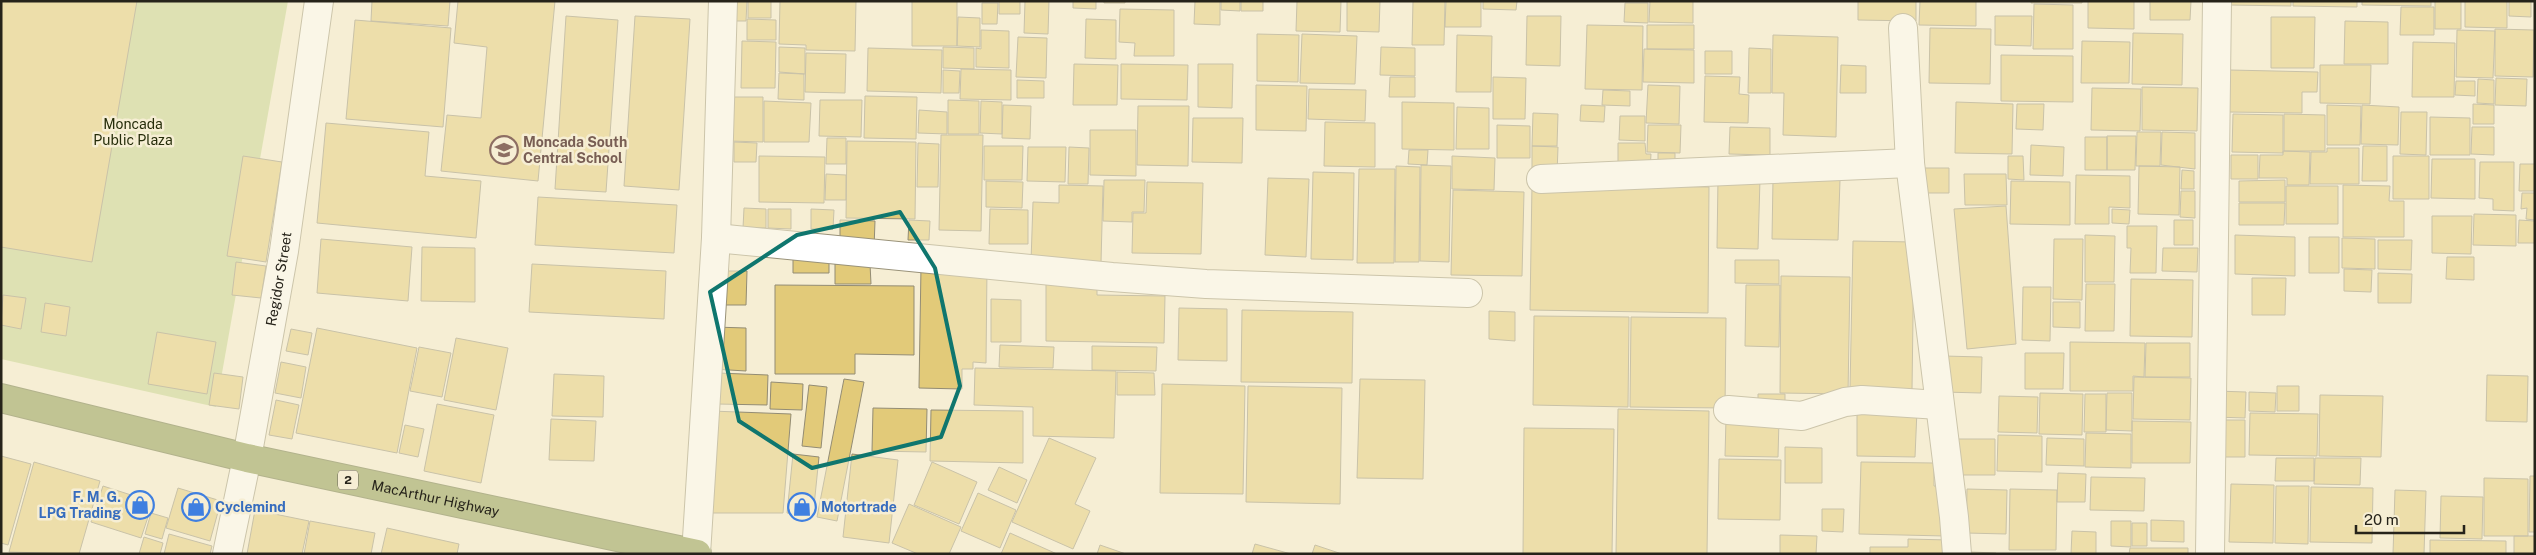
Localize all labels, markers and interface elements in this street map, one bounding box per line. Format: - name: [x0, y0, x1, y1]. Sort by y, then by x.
- park label: Moncada Public Plaza: [93, 116, 173, 148]
- place label: Moncada South Central School: [523, 134, 627, 166]
- school or university icon: Moncada South Central School: [489, 135, 519, 165]
- street label: Regidor Street: [263, 231, 295, 327]
- road number: 2: [338, 470, 358, 490]
- street label: MacArthur Highway: [370, 477, 501, 520]
- place label: F. M. G. LPG Trading: [39, 489, 121, 521]
- shop icon: F. M. G. LPG Trading: [125, 490, 155, 520]
- shop icon: Cyclemind: [181, 492, 211, 522]
- shop icon: Motortrade: [787, 492, 817, 522]
- place label: Cyclemind: [215, 499, 286, 515]
- place label: Motortrade: [821, 499, 897, 515]
- scale bar: [2356, 502, 2464, 534]
- text: 20 m: [2364, 511, 2399, 528]

